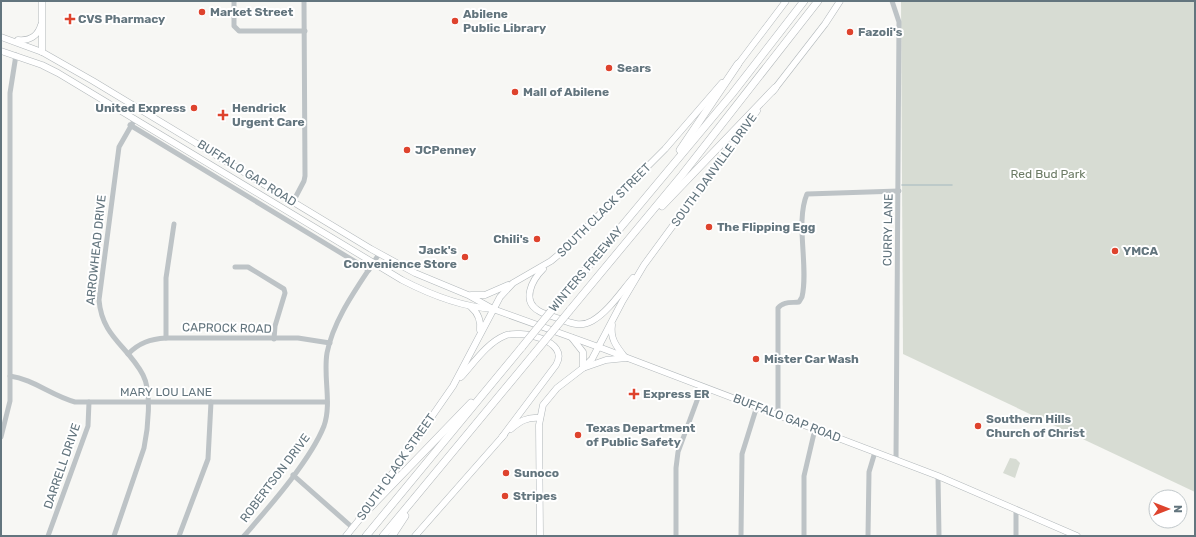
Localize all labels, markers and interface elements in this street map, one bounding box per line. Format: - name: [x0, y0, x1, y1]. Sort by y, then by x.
- place label: Market Street: [210, 5, 294, 19]
- marker: Market Street: [197, 7, 207, 17]
- place label: Abilene Public Library: [463, 7, 546, 35]
- place label: CVS Pharmacy: [78, 12, 165, 26]
- marker: CVS Pharmacy: [65, 14, 75, 24]
- marker: Abilene Public Library: [450, 16, 460, 26]
- place label: Fazoli's: [858, 25, 903, 39]
- marker: Fazoli's: [845, 27, 855, 37]
- place label: Sears: [617, 61, 652, 75]
- marker: Sears: [604, 63, 614, 73]
- place label: Mall of Abilene: [523, 85, 609, 99]
- marker: Mall of Abilene: [510, 87, 520, 97]
- place label: United Express: [95, 101, 186, 115]
- place label: Hendrick Urgent Care: [232, 101, 305, 129]
- marker: United Express: [189, 103, 199, 113]
- marker: Hendrick Urgent Care: [217, 109, 229, 121]
- street label: SOUTH DANVILLE DRIVE: [668, 111, 760, 229]
- street label: BUFFALO GAP ROAD: [195, 137, 299, 209]
- place label: JCPenney: [415, 143, 476, 157]
- marker: JCPenney: [402, 145, 412, 155]
- street label: SOUTH CLACK STREET: [554, 160, 654, 260]
- park label: Red Bud Park: [1011, 167, 1086, 181]
- street label: ARROWHEAD DRIVE: [83, 194, 109, 306]
- street label: CURRY LANE: [880, 194, 896, 266]
- place label: The Flipping Egg: [717, 220, 815, 234]
- marker: The Flipping Egg: [704, 222, 714, 232]
- street label: WINTERS FREEWAY: [546, 223, 626, 315]
- place label: Chili's: [493, 232, 529, 246]
- marker: Chili's: [532, 234, 542, 244]
- place label: Jack's Convenience Store: [344, 243, 457, 271]
- place label: YMCA: [1123, 244, 1158, 258]
- marker: YMCA: [1110, 246, 1120, 256]
- marker: Jack's Convenience Store: [460, 252, 470, 262]
- street label: CAPROCK ROAD: [182, 320, 272, 336]
- place label: Mister Car Wash: [764, 352, 859, 366]
- marker: Mister Car Wash: [751, 354, 761, 364]
- street label: MARY LOU LANE: [120, 385, 212, 399]
- place label: Express ER: [643, 387, 710, 401]
- marker: Express ER: [628, 388, 640, 400]
- street label: BUFFALO GAP ROAD: [731, 391, 843, 445]
- street label: SOUTH CLACK STREET: [354, 411, 438, 523]
- place label: Southern Hills Church of Christ: [986, 412, 1085, 440]
- street label: DARRELL DRIVE: [41, 421, 83, 511]
- place label: Texas Department of Public Safety: [586, 421, 696, 449]
- marker: Southern Hills Church of Christ: [973, 421, 983, 431]
- marker: Texas Department of Public Safety: [573, 430, 583, 440]
- street label: ROBERTSON DRIVE: [237, 431, 313, 525]
- place label: Sunoco: [514, 466, 559, 480]
- marker: Sunoco: [501, 468, 511, 478]
- place label: Stripes: [513, 489, 557, 503]
- north arrow: [1148, 489, 1188, 529]
- marker: Stripes: [500, 491, 510, 501]
- text: N: [1171, 505, 1184, 513]

